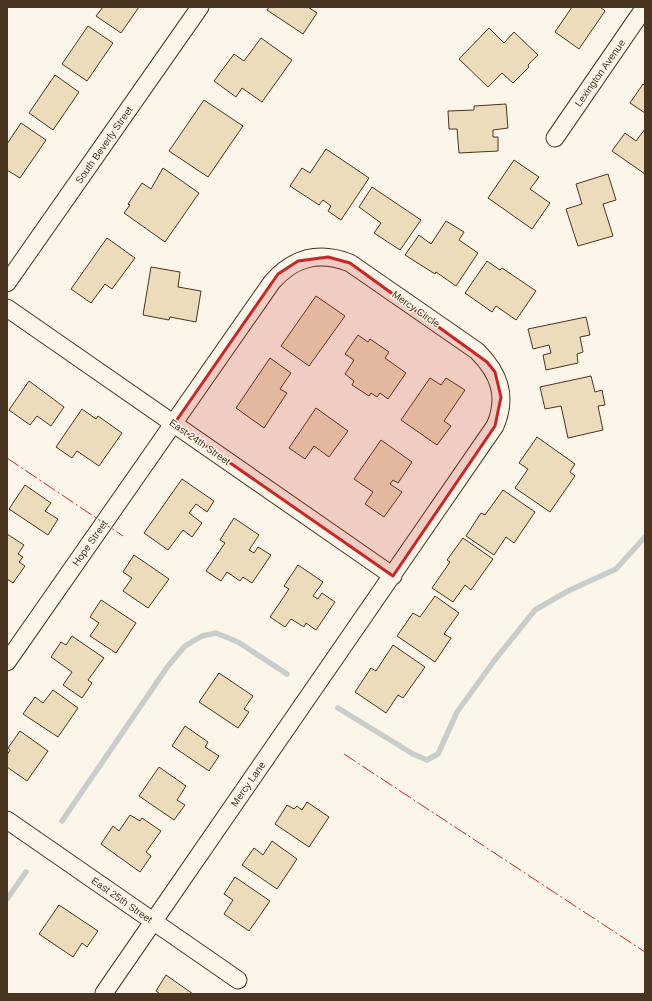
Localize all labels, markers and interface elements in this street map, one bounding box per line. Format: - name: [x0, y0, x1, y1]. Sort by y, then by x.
- street label: Lexington Avenue: [573, 37, 628, 109]
- street label: South Beverly Street: [73, 104, 135, 186]
- street label: Mercy Circle: [390, 289, 442, 330]
- street label: East 24th Street: [167, 417, 233, 467]
- street label: Hope Street: [70, 518, 110, 568]
- street label: Mercy Lane: [229, 759, 268, 809]
- street label: East 25th Street: [89, 875, 155, 925]

